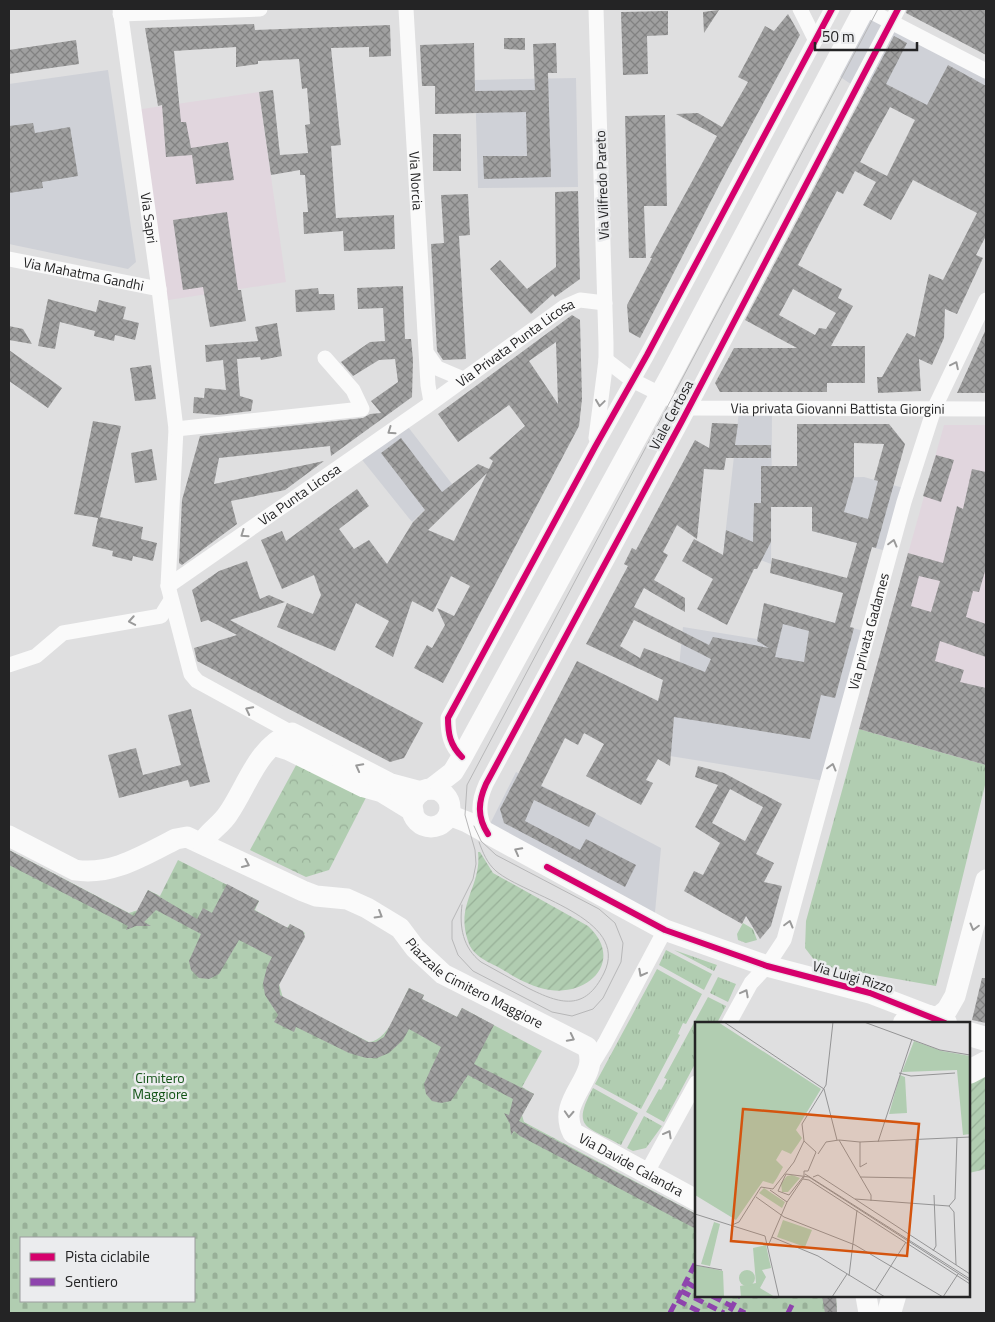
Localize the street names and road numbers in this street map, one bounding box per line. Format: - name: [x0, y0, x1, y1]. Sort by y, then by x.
- street label: Via Vilfredo Pareto: [589, 130, 614, 240]
- street label: Via Norcia: [404, 151, 429, 211]
- street label: Via Sapri: [136, 191, 164, 245]
- street label: Via Mahatma Gandhi: [21, 251, 146, 296]
- street label: Via Privata Punta Licosa: [451, 293, 577, 392]
- street label: Viale Certosa: [643, 376, 698, 454]
- street label: Via privata Giovanni Battista Giorgini: [731, 397, 945, 419]
- street label: Via Punta Licosa: [254, 458, 345, 530]
- street label: Via privata Gadames: [842, 570, 894, 692]
- street label: Piazzale Cimitero Maggiore: [401, 933, 547, 1033]
- street label: Via Luigi Rizzo: [810, 955, 896, 998]
- street label: Via Davide Calandra: [575, 1127, 687, 1201]

